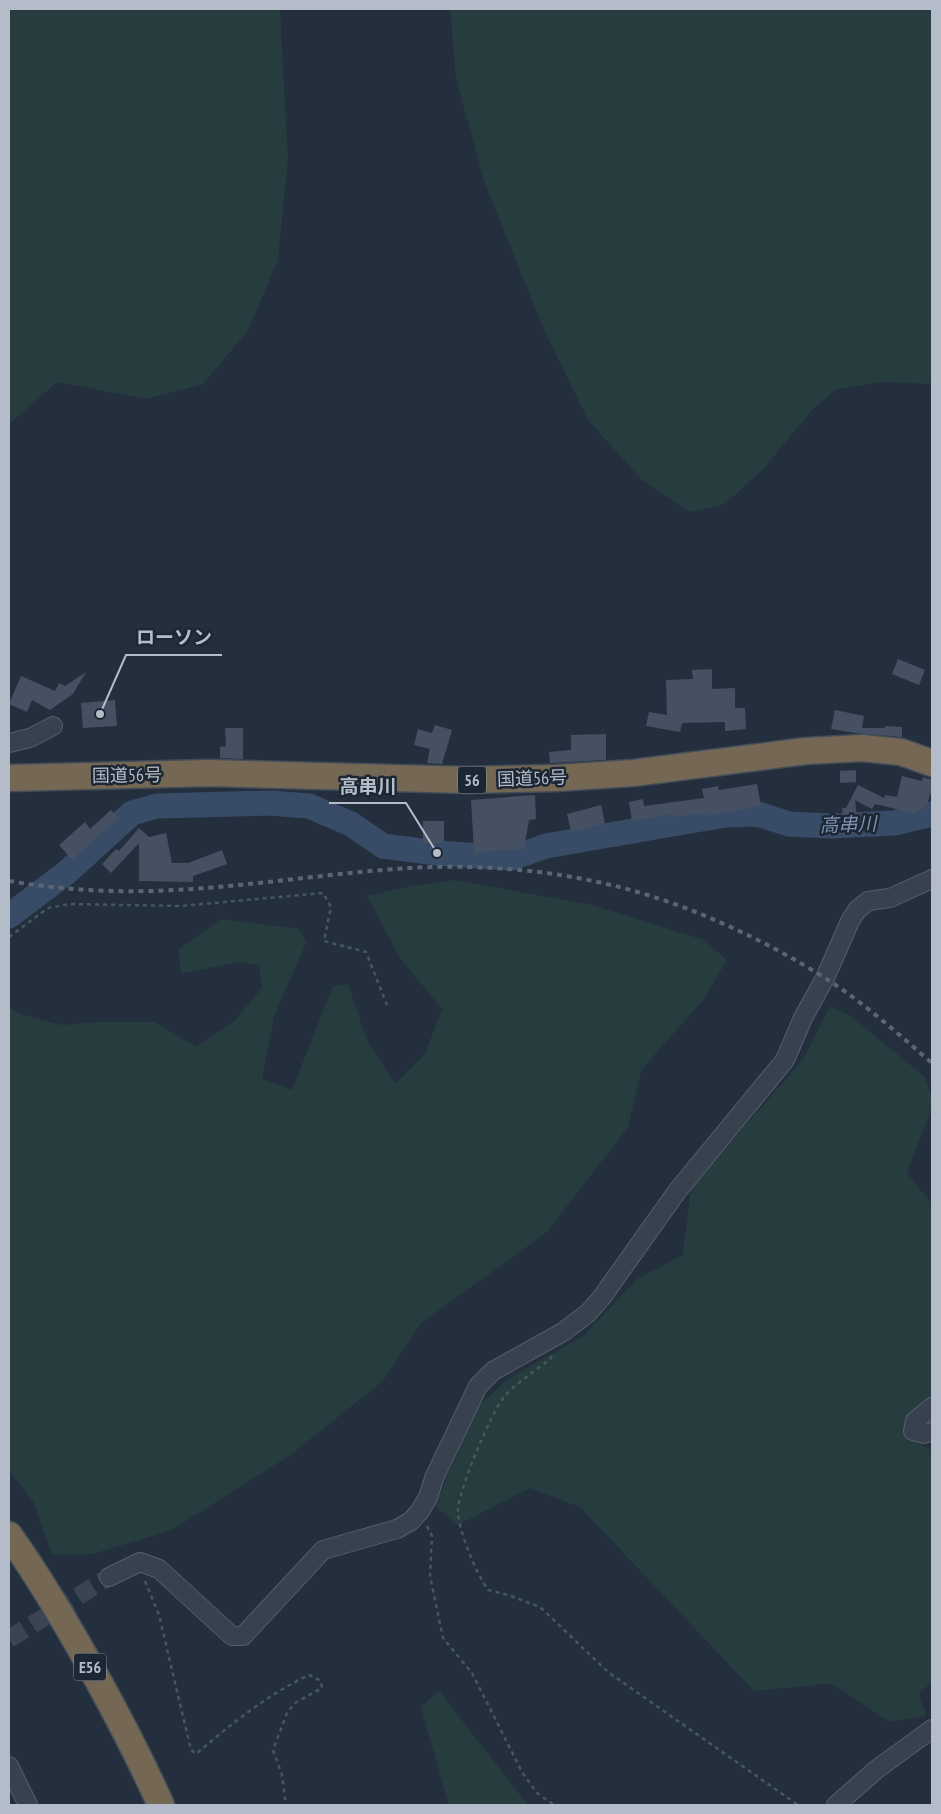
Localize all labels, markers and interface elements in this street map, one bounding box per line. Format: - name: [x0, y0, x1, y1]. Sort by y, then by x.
- callout: ローソン: [126, 621, 222, 655]
- text: ローソン: [136, 625, 212, 649]
- street label: 国道56号: [92, 763, 162, 787]
- street label: 国道56号: [497, 765, 567, 791]
- road number: 56: [458, 766, 486, 794]
- callout: 高串川: [329, 769, 406, 803]
- text: 高串川: [339, 774, 397, 798]
- water label: 高串川: [819, 811, 879, 837]
- road number: E56: [74, 1654, 106, 1680]

